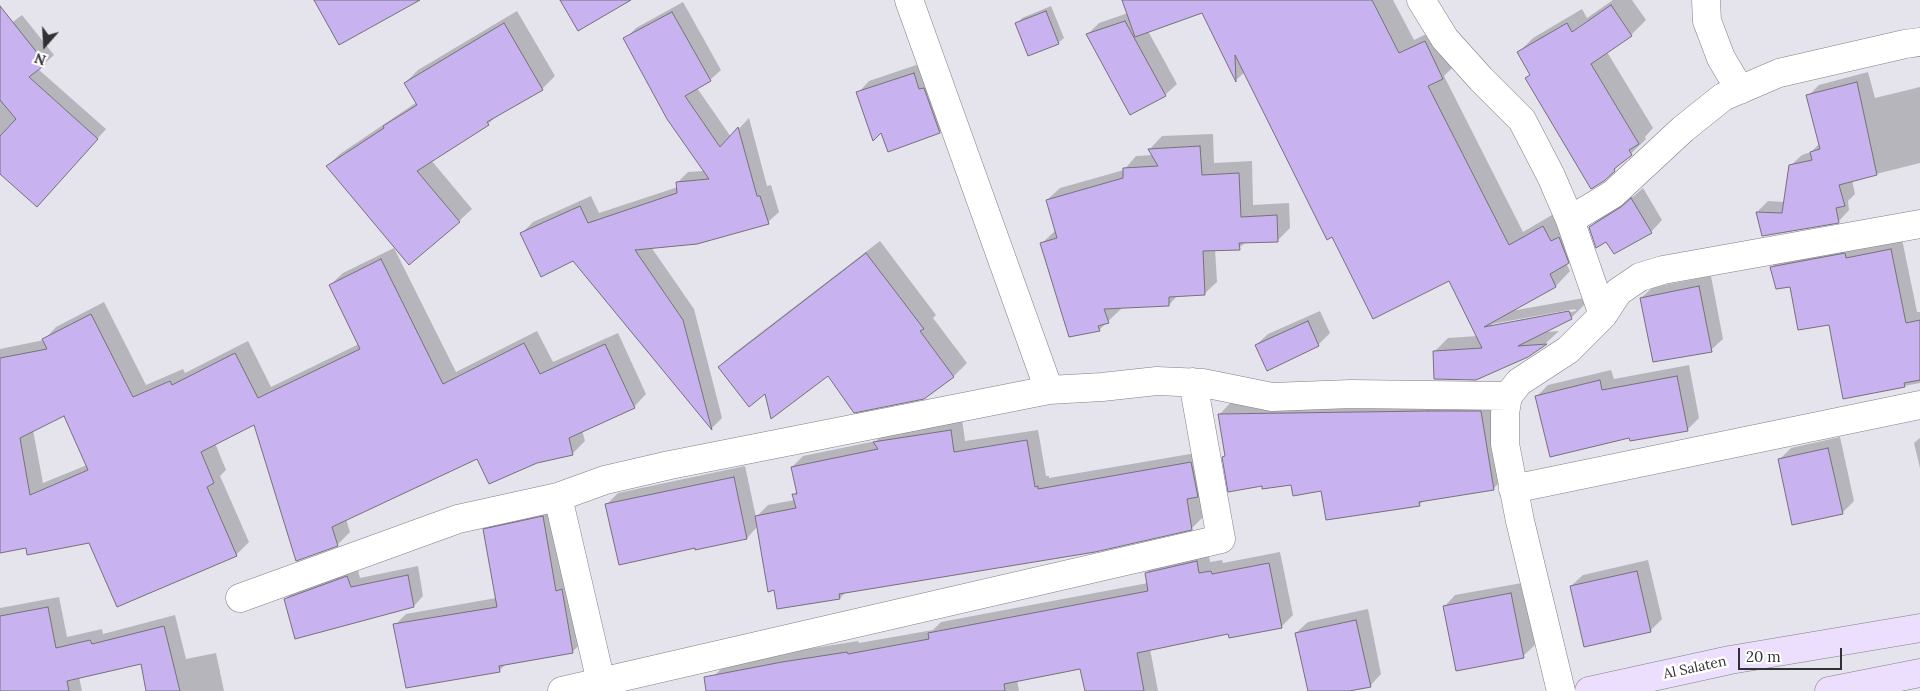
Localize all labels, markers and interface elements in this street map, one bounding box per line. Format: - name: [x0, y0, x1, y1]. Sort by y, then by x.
- north arrow: [20, 20, 70, 70]
- text: N: [32, 49, 48, 69]
- scale bar: [1740, 638, 1844, 670]
- text: 20 m: [1746, 647, 1781, 666]
- street label: Al Salaten: [1662, 653, 1728, 683]

